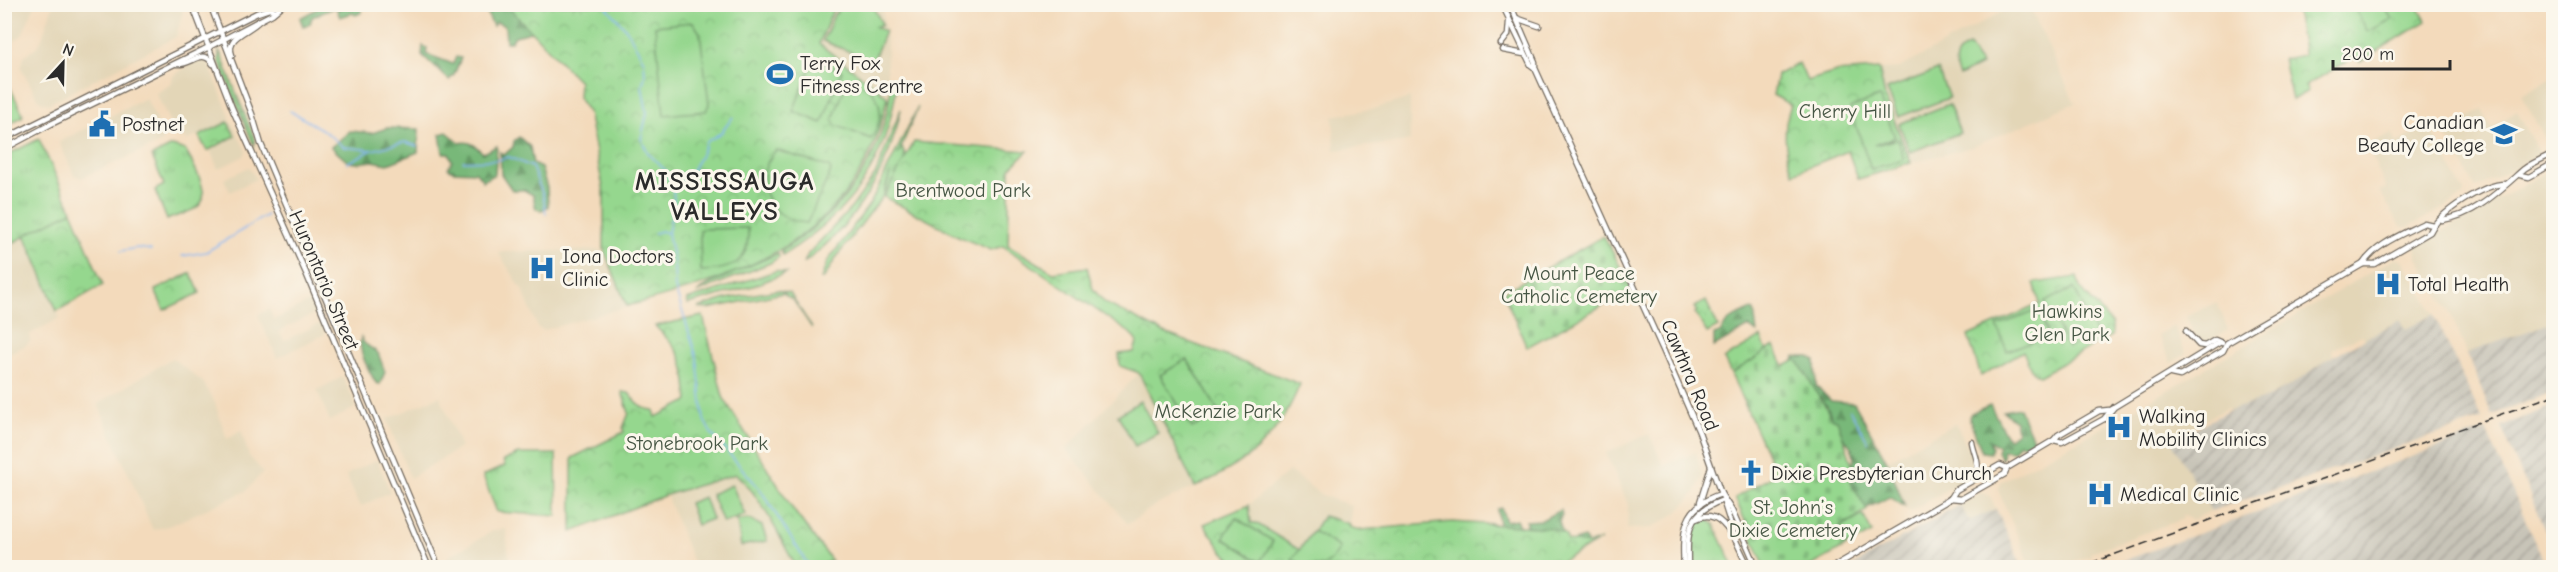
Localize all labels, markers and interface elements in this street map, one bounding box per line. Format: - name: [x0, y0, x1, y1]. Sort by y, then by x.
- north arrow: [33, 33, 93, 93]
- scale bar: [2333, 33, 2450, 71]
- text: N: [60, 40, 76, 60]
- text: 200 m: [2342, 44, 2394, 65]
- place label: Terry Fox Fitness Centre: [800, 52, 923, 98]
- sports icon: Terry Fox Fitness Centre: [765, 59, 795, 89]
- park label: Cherry Hill: [1799, 100, 1891, 123]
- public building icon: Postnet: [87, 109, 117, 139]
- place label: Canadian Beauty College: [2357, 111, 2484, 157]
- place label: Postnet: [122, 113, 185, 136]
- school or university icon: Canadian Beauty College: [2489, 119, 2519, 149]
- district label: MISSISSAUGA VALLEYS: [635, 167, 815, 227]
- park label: Brentwood Park: [895, 179, 1031, 202]
- street label: Hurontario Street: [284, 207, 364, 354]
- place label: Iona Doctors Clinic: [562, 245, 673, 291]
- hospital icon: Iona Doctors Clinic: [527, 253, 557, 283]
- park label: Mount Peace Catholic Cemetery: [1501, 262, 1657, 308]
- hospital icon: Total Health: [2373, 269, 2403, 299]
- place label: Total Health: [2408, 273, 2509, 296]
- park label: Hawkins Glen Park: [2025, 300, 2110, 346]
- street label: Cawthra Road: [1656, 316, 1724, 434]
- park label: McKenzie Park: [1155, 400, 1282, 423]
- place label: Walking Mobility Clinics: [2139, 405, 2267, 451]
- hospital icon: Walking Mobility Clinics: [2104, 412, 2134, 442]
- park label: Stonebrook Park: [626, 432, 768, 455]
- church icon: Dixie Presbyterian Church: [1736, 458, 1766, 488]
- place label: Dixie Presbyterian Church: [1771, 462, 1992, 485]
- hospital icon: Medical Clinic: [2085, 479, 2115, 509]
- place label: Medical Clinic: [2120, 483, 2240, 506]
- park label: St. John’s Dixie Cemetery: [1729, 496, 1857, 542]

